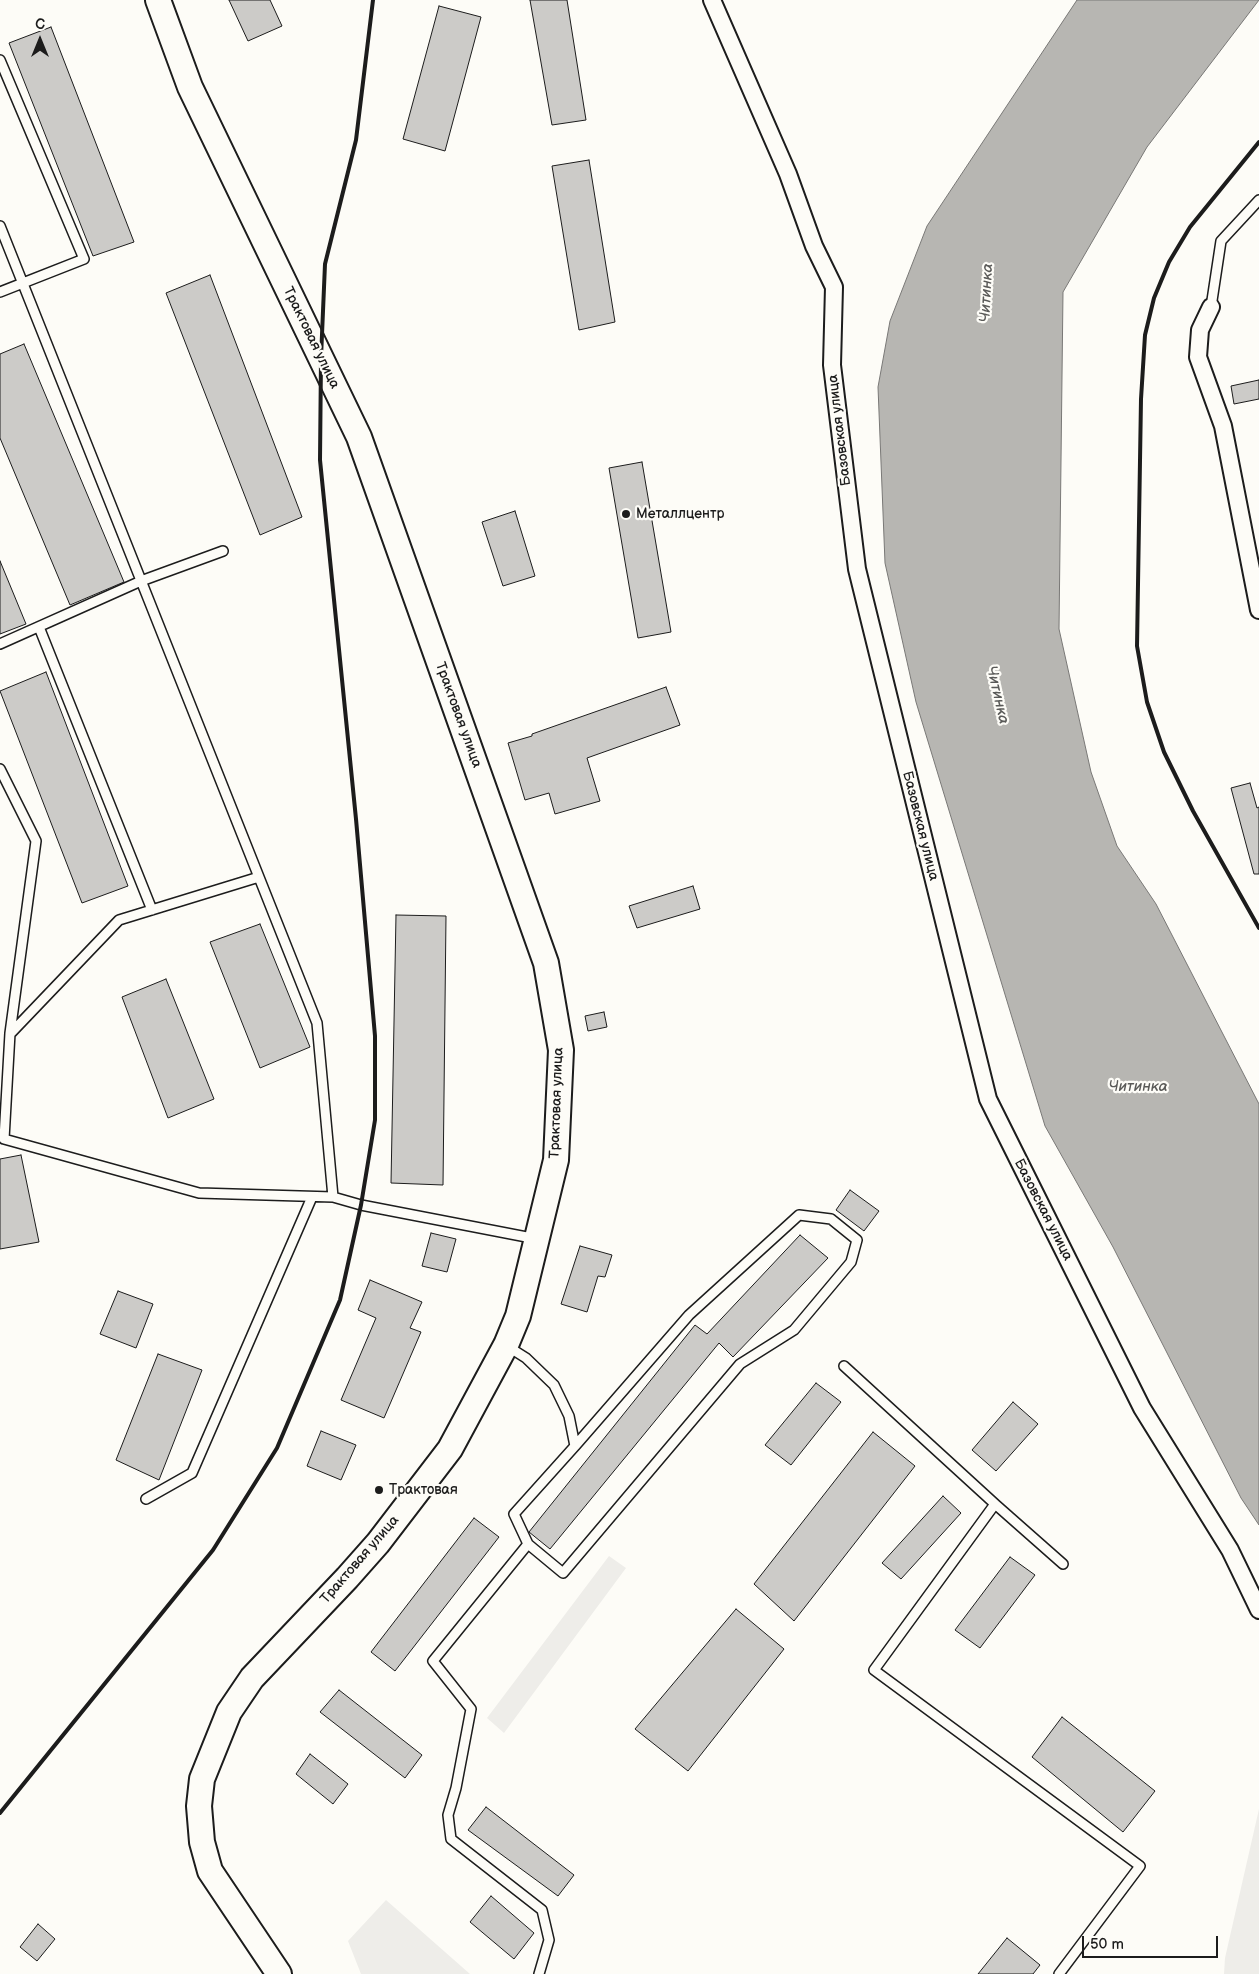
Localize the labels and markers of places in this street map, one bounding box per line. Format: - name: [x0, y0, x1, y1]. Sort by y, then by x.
- place label: Металлцентр: [636, 506, 724, 522]
- marker: Металлцентр: [620, 508, 632, 520]
- place label: Трактовая: [389, 1482, 458, 1498]
- marker: Трактовая: [373, 1484, 385, 1496]

